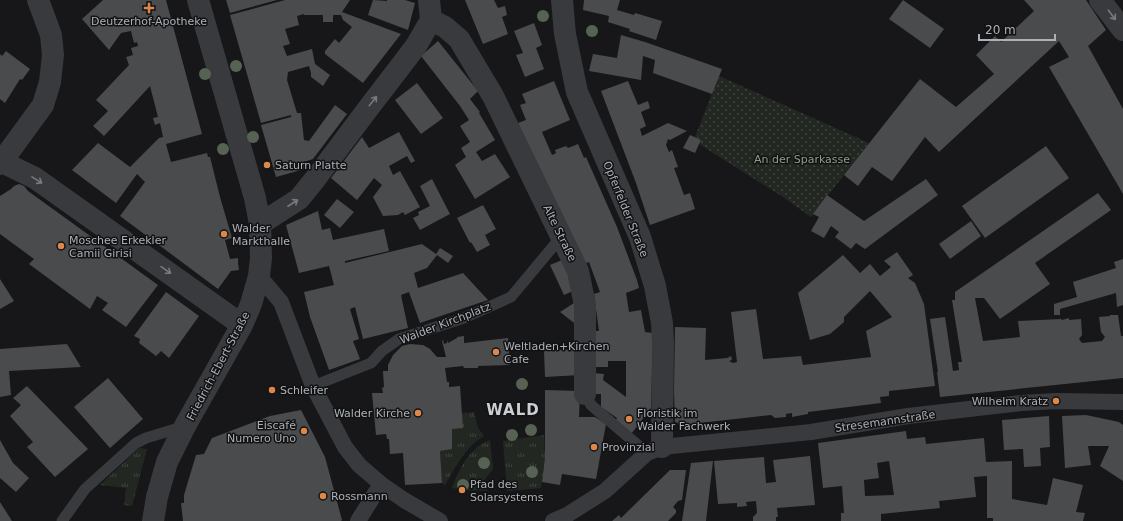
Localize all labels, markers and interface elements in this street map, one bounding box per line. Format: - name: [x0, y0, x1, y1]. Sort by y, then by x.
- marker: Deutzerhof-Apotheke: [144, 3, 154, 13]
- one-way arrow: [1108, 9, 1116, 20]
- place label: Deutzerhof-Apotheke: [91, 15, 207, 28]
- scale bar: [979, 16, 1055, 42]
- text: 20 m: [985, 23, 1016, 37]
- one-way arrow: [369, 96, 378, 107]
- park label: An der Sparkasse: [754, 153, 850, 166]
- place label: Saturn Platte: [275, 159, 347, 172]
- street label: Opferfelder Straße: [600, 159, 651, 259]
- marker: Saturn Platte: [262, 160, 272, 170]
- one-way arrow: [31, 176, 42, 184]
- one-way arrow: [287, 199, 298, 207]
- street label: Alte Straße: [540, 203, 579, 264]
- place label: Walder Markthalle: [232, 222, 290, 248]
- marker: Walder Markthalle: [219, 229, 229, 239]
- place label: Moschee Erkekler Camii Girisi: [69, 234, 166, 260]
- marker: Moschee Erkekler Camii Girisi: [56, 241, 66, 251]
- one-way arrow: [161, 266, 172, 274]
- street label: Walder Kirchplatz: [398, 300, 493, 347]
- street label: Friedrich-Ebert-Straße: [184, 309, 253, 423]
- place label: Weltladen+Kirchen Cafe: [504, 340, 609, 366]
- marker: Weltladen+Kirchen Cafe: [491, 347, 501, 357]
- place label: Schleifer: [280, 384, 329, 397]
- marker: Schleifer: [267, 385, 277, 395]
- place label: Wilhelm Kratz: [972, 395, 1048, 408]
- marker: Wilhelm Kratz: [1051, 396, 1061, 406]
- district label: WALD: [486, 401, 540, 419]
- place label: Walder Kirche: [334, 407, 410, 420]
- place label: Floristik im Walder Fachwerk: [637, 407, 731, 433]
- marker: Walder Kirche: [413, 408, 423, 418]
- street label: Stresemannstraße: [834, 408, 936, 435]
- marker: Floristik im Walder Fachwerk: [624, 414, 634, 424]
- place label: Eiscafé Numero Uno: [227, 419, 296, 445]
- marker: Eiscafé Numero Uno: [299, 426, 309, 436]
- place label: Provinzial: [602, 441, 655, 454]
- marker: Provinzial: [589, 442, 599, 452]
- place label: Pfad des Solarsystems: [470, 478, 544, 504]
- marker: Pfad des Solarsystems: [457, 485, 467, 495]
- place label: Rossmann: [331, 490, 388, 503]
- marker: Rossmann: [318, 491, 328, 501]

